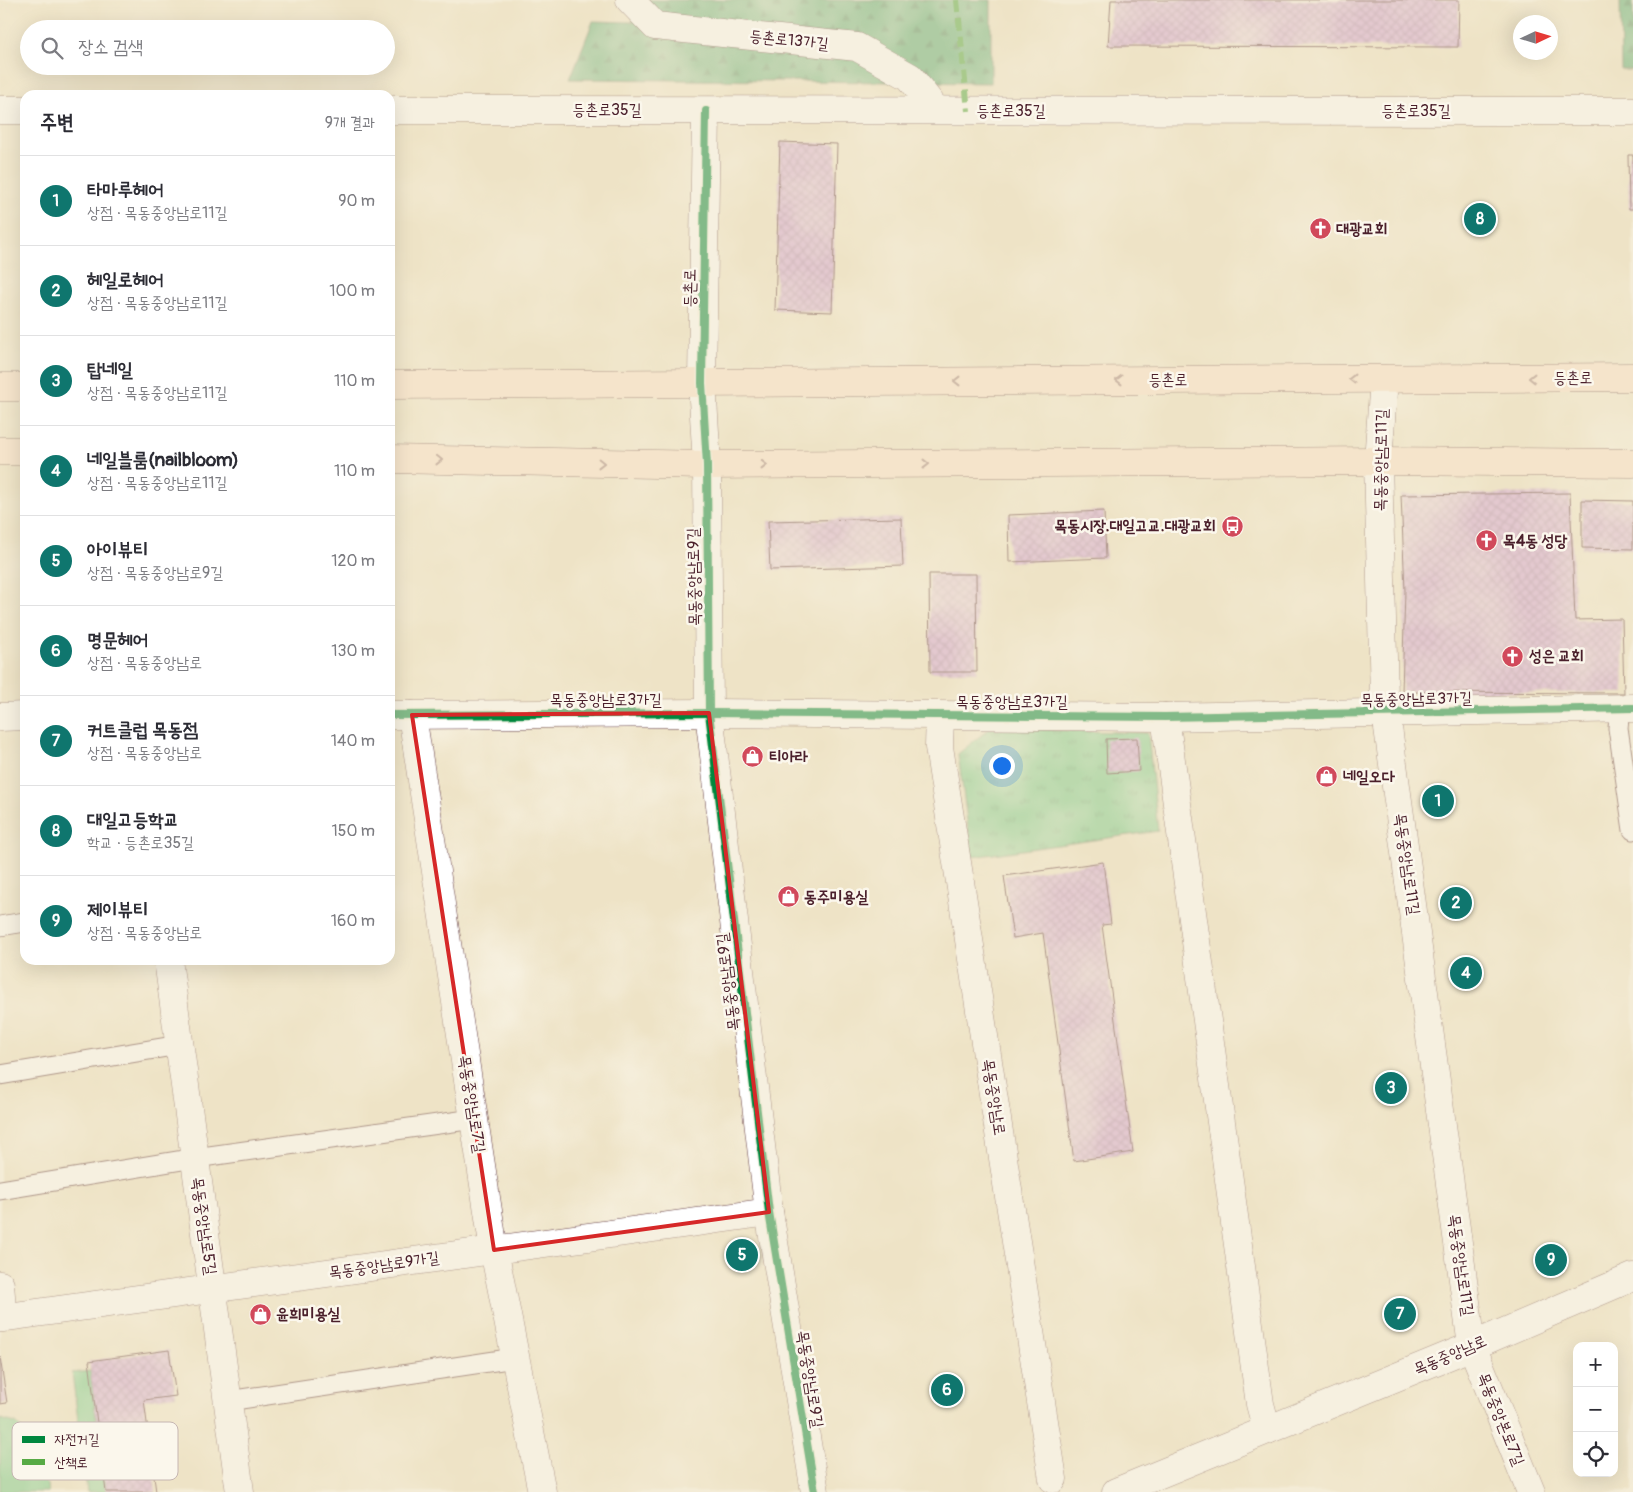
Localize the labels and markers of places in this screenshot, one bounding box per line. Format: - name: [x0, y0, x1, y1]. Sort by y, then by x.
- pin: 8: [1464, 200, 1496, 238]
- church icon: 대광교회: [1308, 217, 1332, 241]
- place label: 대광교회: [1336, 219, 1388, 239]
- bus stop icon: 목동시장.대일고교.대광교회: [1220, 514, 1244, 538]
- place label: 목동시장.대일고교.대광교회: [1054, 516, 1216, 536]
- church icon: 목4동 성당: [1475, 529, 1499, 553]
- place label: 목4동 성당: [1503, 531, 1567, 551]
- church icon: 성은 교회: [1501, 644, 1525, 668]
- place label: 성은 교회: [1529, 646, 1584, 666]
- shop icon: 티아라: [741, 745, 765, 769]
- place label: 티아라: [769, 747, 809, 767]
- shop icon: 네일오다: [1315, 765, 1339, 789]
- place label: 네일오다: [1343, 767, 1396, 787]
- pin: 1: [1422, 782, 1454, 820]
- pin: 2: [1440, 884, 1472, 922]
- shop icon: 동주미용실: [776, 885, 800, 909]
- place label: 동주미용실: [804, 887, 869, 907]
- pin: 4: [1450, 954, 1482, 992]
- pin: 3: [1375, 1069, 1407, 1107]
- pin: 5: [726, 1236, 758, 1274]
- pin: 9: [1535, 1241, 1567, 1279]
- pin: 7: [1384, 1295, 1416, 1333]
- shop icon: 윤희미용실: [248, 1302, 272, 1326]
- place label: 윤희미용실: [276, 1304, 341, 1324]
- pin: 6: [931, 1371, 963, 1409]

